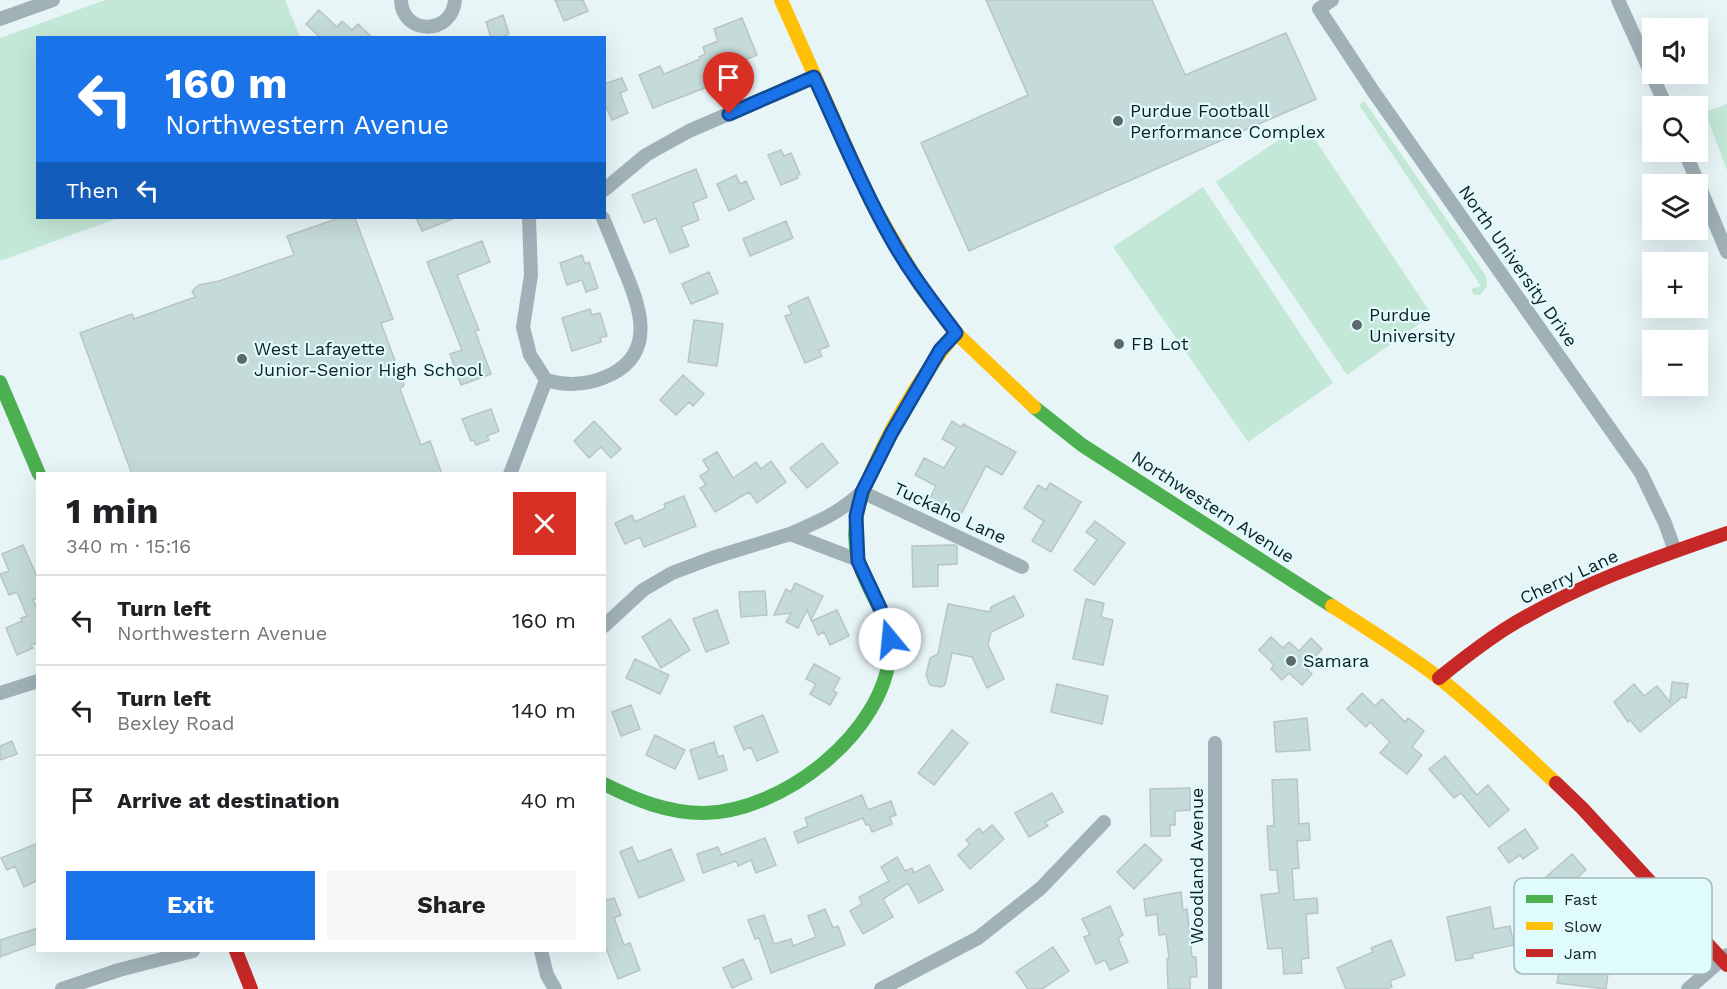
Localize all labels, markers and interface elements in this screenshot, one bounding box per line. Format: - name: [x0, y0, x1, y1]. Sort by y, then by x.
- map controls: [1642, 18, 1708, 396]
- button: sound: [1642, 18, 1708, 84]
- pin: [703, 52, 754, 114]
- text: 160 m: [165, 59, 288, 108]
- icon: left: [66, 60, 144, 138]
- icon: arrive: [712, 61, 745, 94]
- button: search: [1642, 96, 1708, 162]
- place label: Purdue Football Performance Complex: [1130, 100, 1325, 142]
- text: Northwestern Avenue: [165, 109, 449, 141]
- marker: Purdue Football Performance Complex: [1111, 114, 1125, 128]
- icon: left: [131, 174, 164, 207]
- button: layers: [1642, 174, 1708, 240]
- text: Then: [66, 178, 119, 203]
- street label: North University Drive: [1455, 181, 1582, 351]
- button: +: [1642, 252, 1708, 318]
- place label: Purdue University: [1369, 304, 1456, 346]
- marker: Purdue University: [1350, 318, 1364, 332]
- button: −: [1642, 330, 1708, 396]
- place label: FB Lot: [1131, 333, 1189, 354]
- marker: FB Lot: [1112, 337, 1126, 351]
- place label: West Lafayette Junior-Senior High School: [254, 338, 484, 380]
- marker: West Lafayette Junior-Senior High School: [235, 352, 249, 366]
- street label: Northwestern Avenue: [1128, 446, 1298, 567]
- street label: Tuckaho Lane: [891, 477, 1010, 548]
- text: 1 min: [66, 490, 158, 532]
- button: close: [513, 492, 576, 555]
- text: 340 m · 15:16: [66, 534, 191, 558]
- street label: Cherry Lane: [1516, 545, 1621, 608]
- text: Turn left: [117, 596, 211, 621]
- icon: left: [66, 604, 99, 637]
- position arrow: [858, 607, 922, 671]
- text: 160 m: [512, 608, 576, 633]
- text: Northwestern Avenue: [117, 621, 327, 645]
- place label: Samara: [1303, 650, 1369, 671]
- marker: Samara: [1284, 654, 1298, 668]
- text: Turn left: [117, 686, 211, 711]
- icon: left: [66, 694, 99, 727]
- text: 140 m: [512, 698, 576, 723]
- text: Bexley Road: [117, 711, 235, 735]
- icon: arrive: [66, 784, 99, 817]
- text: Arrive at destination: [117, 788, 340, 813]
- text: 40 m: [520, 788, 576, 813]
- street label: Woodland Avenue: [1186, 788, 1207, 944]
- button: Exit: [66, 871, 315, 940]
- button: Share: [327, 871, 576, 940]
- legend: [1514, 878, 1712, 974]
- text: Fast: [1564, 890, 1597, 909]
- text: Slow: [1564, 917, 1602, 936]
- text: Jam: [1564, 944, 1597, 963]

